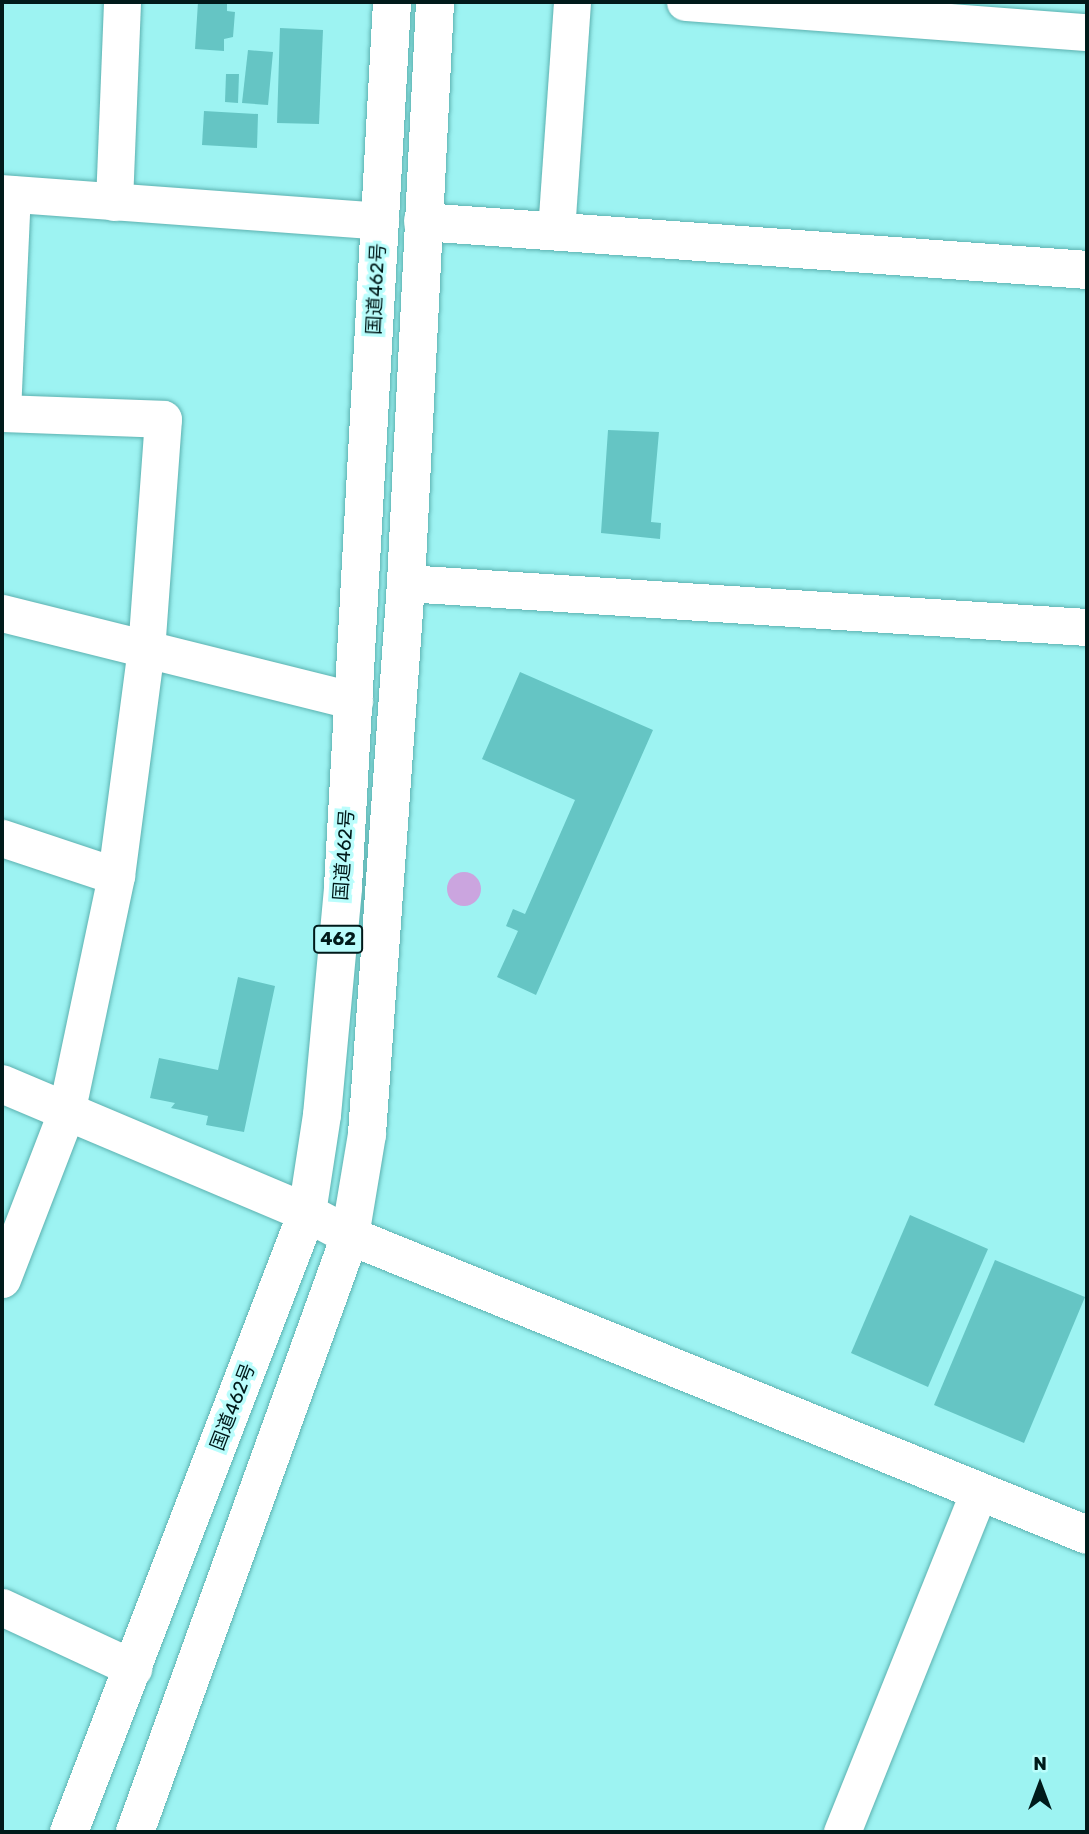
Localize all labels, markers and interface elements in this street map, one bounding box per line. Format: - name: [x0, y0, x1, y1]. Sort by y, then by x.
- street label: 国道462号: [362, 243, 390, 335]
- street label: 国道462号: [329, 809, 359, 901]
- road number: 462: [312, 924, 364, 954]
- street label: 国道462号: [206, 1360, 260, 1454]
- north arrow: [1005, 1750, 1075, 1820]
- text: N: [1033, 1752, 1047, 1775]

